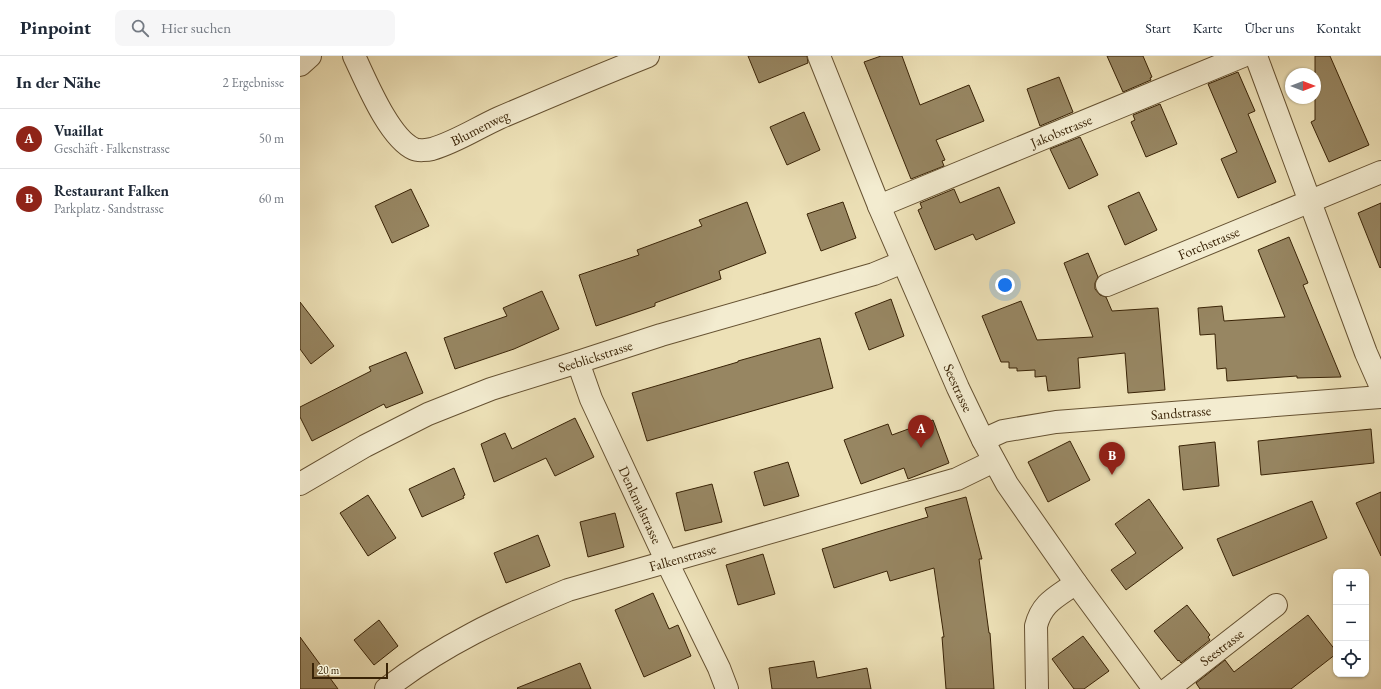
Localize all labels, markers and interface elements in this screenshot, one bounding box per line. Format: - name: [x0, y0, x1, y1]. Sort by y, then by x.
- search box: [115, 10, 395, 46]
- text: Pinpoint: [20, 15, 91, 40]
- icon: search: [129, 17, 151, 39]
- text: Hier suchen: [161, 18, 231, 37]
- text: Start: [1145, 19, 1171, 37]
- text: Karte: [1193, 19, 1222, 37]
- text: Über uns: [1244, 19, 1294, 37]
- text: Kontakt: [1316, 19, 1361, 37]
- north arrow: [1285, 68, 1321, 104]
- text: In der Nähe: [16, 71, 101, 93]
- text: 2 Ergebnisse: [223, 74, 284, 91]
- street label: Blumenweg: [448, 105, 513, 150]
- street label: Jakobstrasse: [1027, 110, 1095, 152]
- text: Vuaillat: [54, 121, 104, 140]
- text: A: [24, 130, 34, 147]
- text: 50 m: [259, 130, 284, 147]
- text: Geschäft · Falkenstrasse: [54, 140, 170, 157]
- text: Restaurant Falken: [54, 181, 169, 200]
- text: B: [25, 190, 33, 207]
- text: 60 m: [259, 190, 284, 207]
- text: Parkplatz · Sandstrasse: [54, 200, 164, 217]
- street label: Forchstrasse: [1175, 222, 1243, 264]
- your location: [995, 275, 1015, 295]
- street label: Seeblickstrasse: [556, 336, 635, 377]
- street label: Seestrasse: [940, 361, 977, 415]
- street label: Sandstrasse: [1150, 401, 1212, 424]
- pin: A: [908, 415, 934, 448]
- pin: B: [1099, 442, 1125, 475]
- street label: Denkmalstrasse: [615, 463, 666, 547]
- street label: Falkenstrasse: [647, 539, 719, 575]
- map controls: [1333, 569, 1369, 677]
- button: +: [1333, 569, 1369, 605]
- button: −: [1333, 605, 1369, 641]
- street label: Seestrasse: [1196, 624, 1248, 670]
- button: locate: [1333, 641, 1369, 677]
- scale bar: [312, 661, 388, 680]
- text: 20 m: [318, 663, 339, 677]

